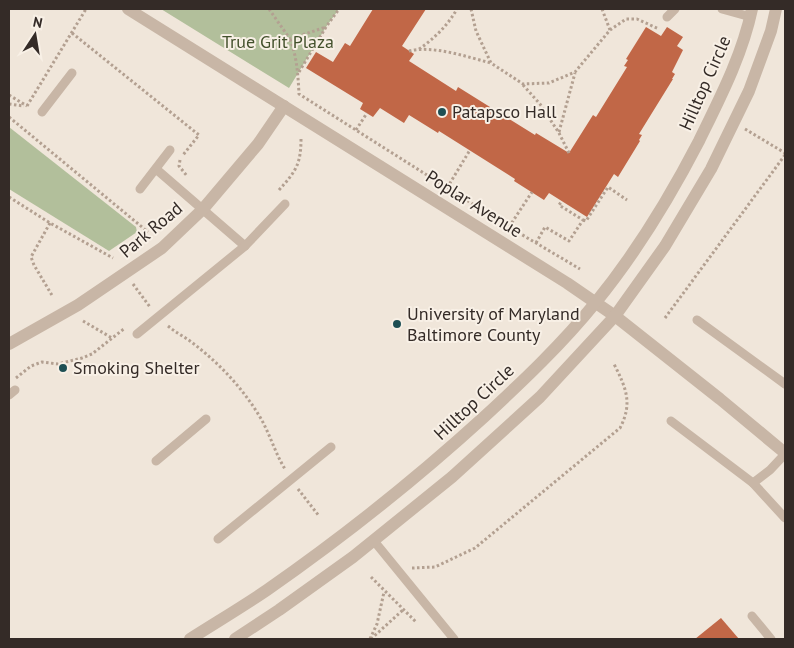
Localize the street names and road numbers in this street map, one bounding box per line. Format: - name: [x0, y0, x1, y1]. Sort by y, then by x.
- street label: Hilltop Circle: [673, 32, 736, 134]
- street label: Poplar Avenue: [422, 165, 527, 242]
- street label: Park Road: [114, 197, 187, 263]
- street label: Hilltop Circle: [429, 359, 519, 445]

